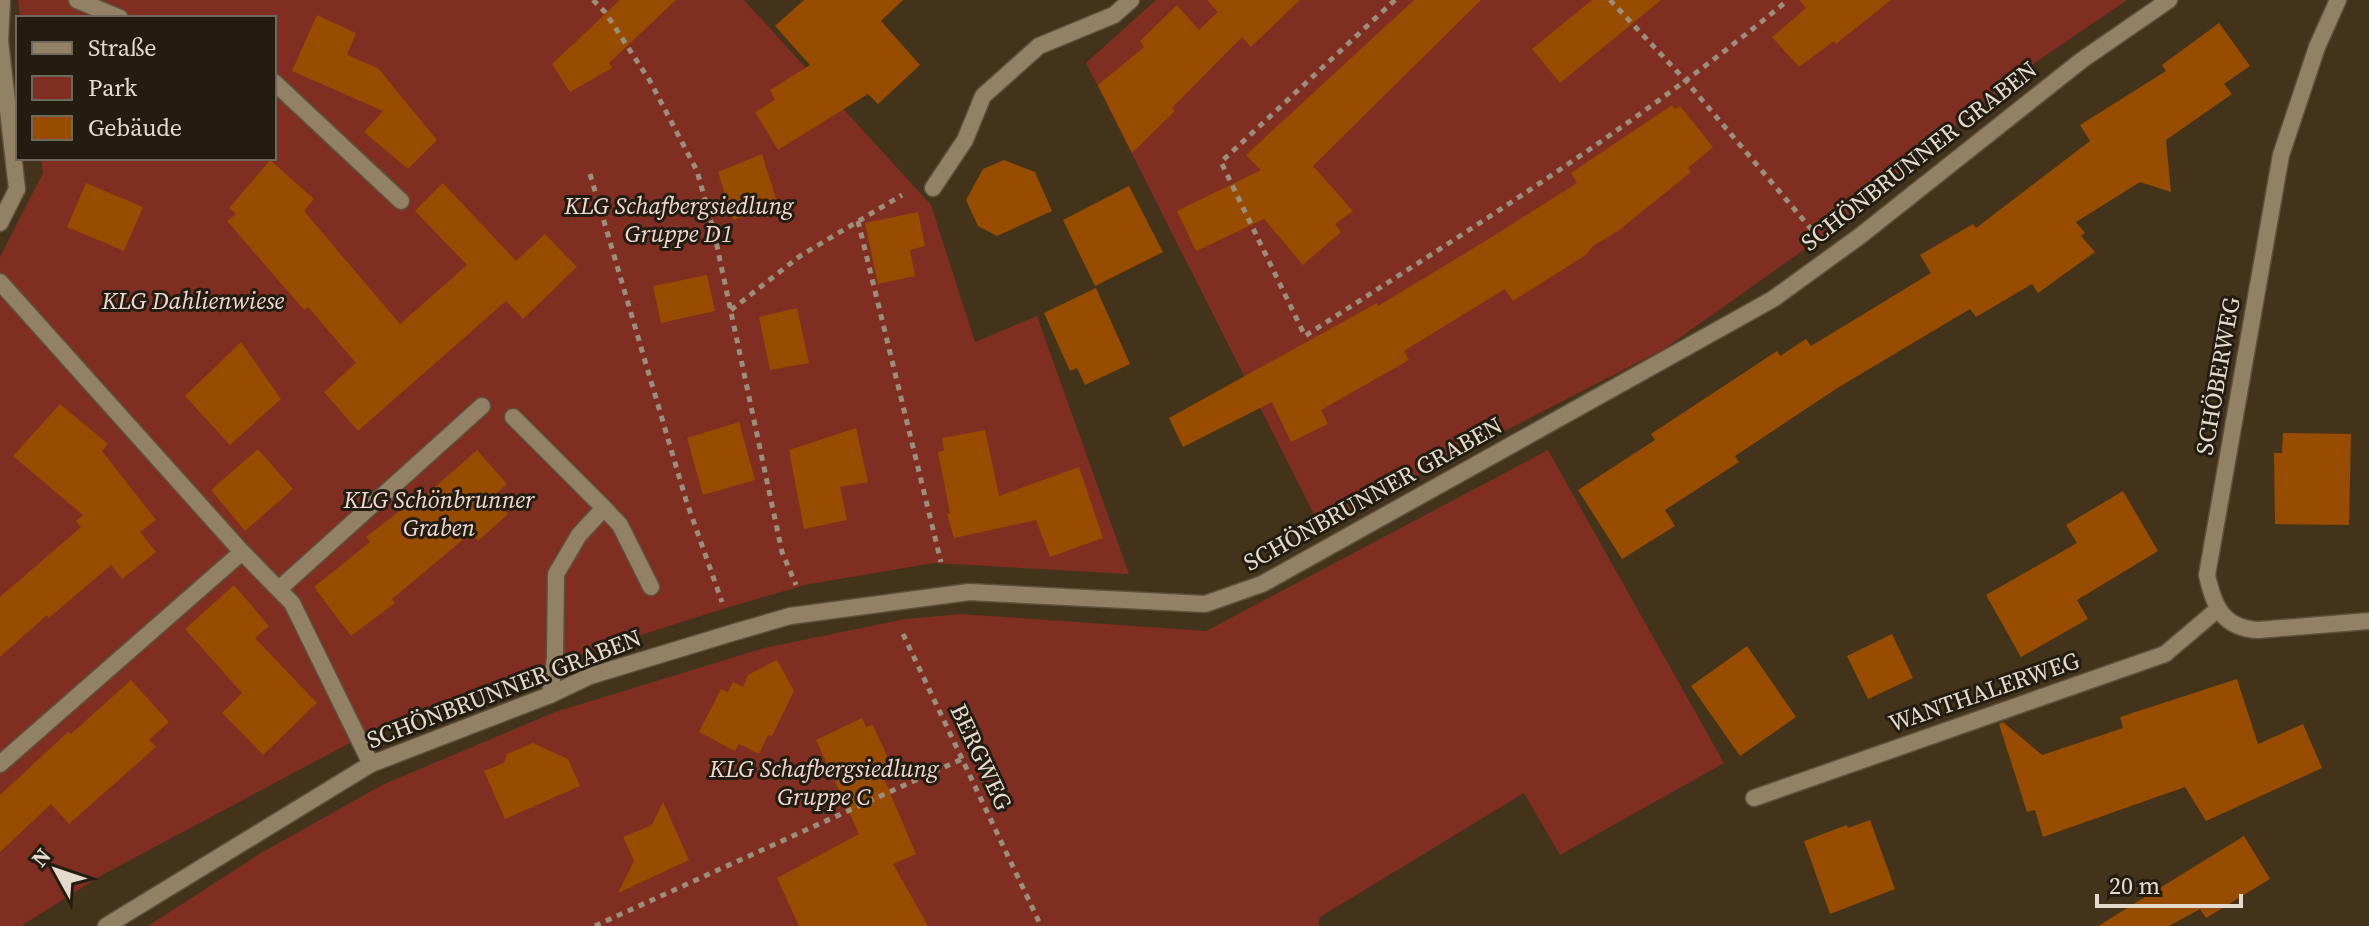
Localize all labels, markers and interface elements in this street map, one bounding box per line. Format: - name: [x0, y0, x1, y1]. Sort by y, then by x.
- legend: [16, 16, 276, 160]
- text: Straße: [88, 31, 156, 64]
- street label: SCHÖNBRUNNER GRABEN: [1794, 53, 2044, 258]
- text: Park: [88, 71, 138, 104]
- text: Gebäude: [88, 111, 182, 144]
- park label: KLG Schafbergsiedlung Gruppe D1: [563, 189, 795, 250]
- park label: KLG Dahlienwiese: [101, 284, 285, 317]
- street label: SCHÖBERWEG: [2187, 294, 2248, 457]
- street label: SCHÖNBRUNNER GRABEN: [1237, 409, 1508, 579]
- park label: KLG Schönbrunner Graben: [342, 483, 536, 544]
- street label: SCHÖNBRUNNER GRABEN: [362, 621, 646, 756]
- street label: WANTHALERWEG: [1884, 643, 2084, 740]
- street label: BERGWEG: [943, 698, 1021, 816]
- park label: KLG Schafbergsiedlung Gruppe C: [708, 752, 940, 813]
- north arrow: [16, 830, 96, 910]
- text: N: [24, 841, 57, 873]
- scale bar: [2097, 858, 2241, 908]
- text: 20 m: [2109, 869, 2160, 902]

